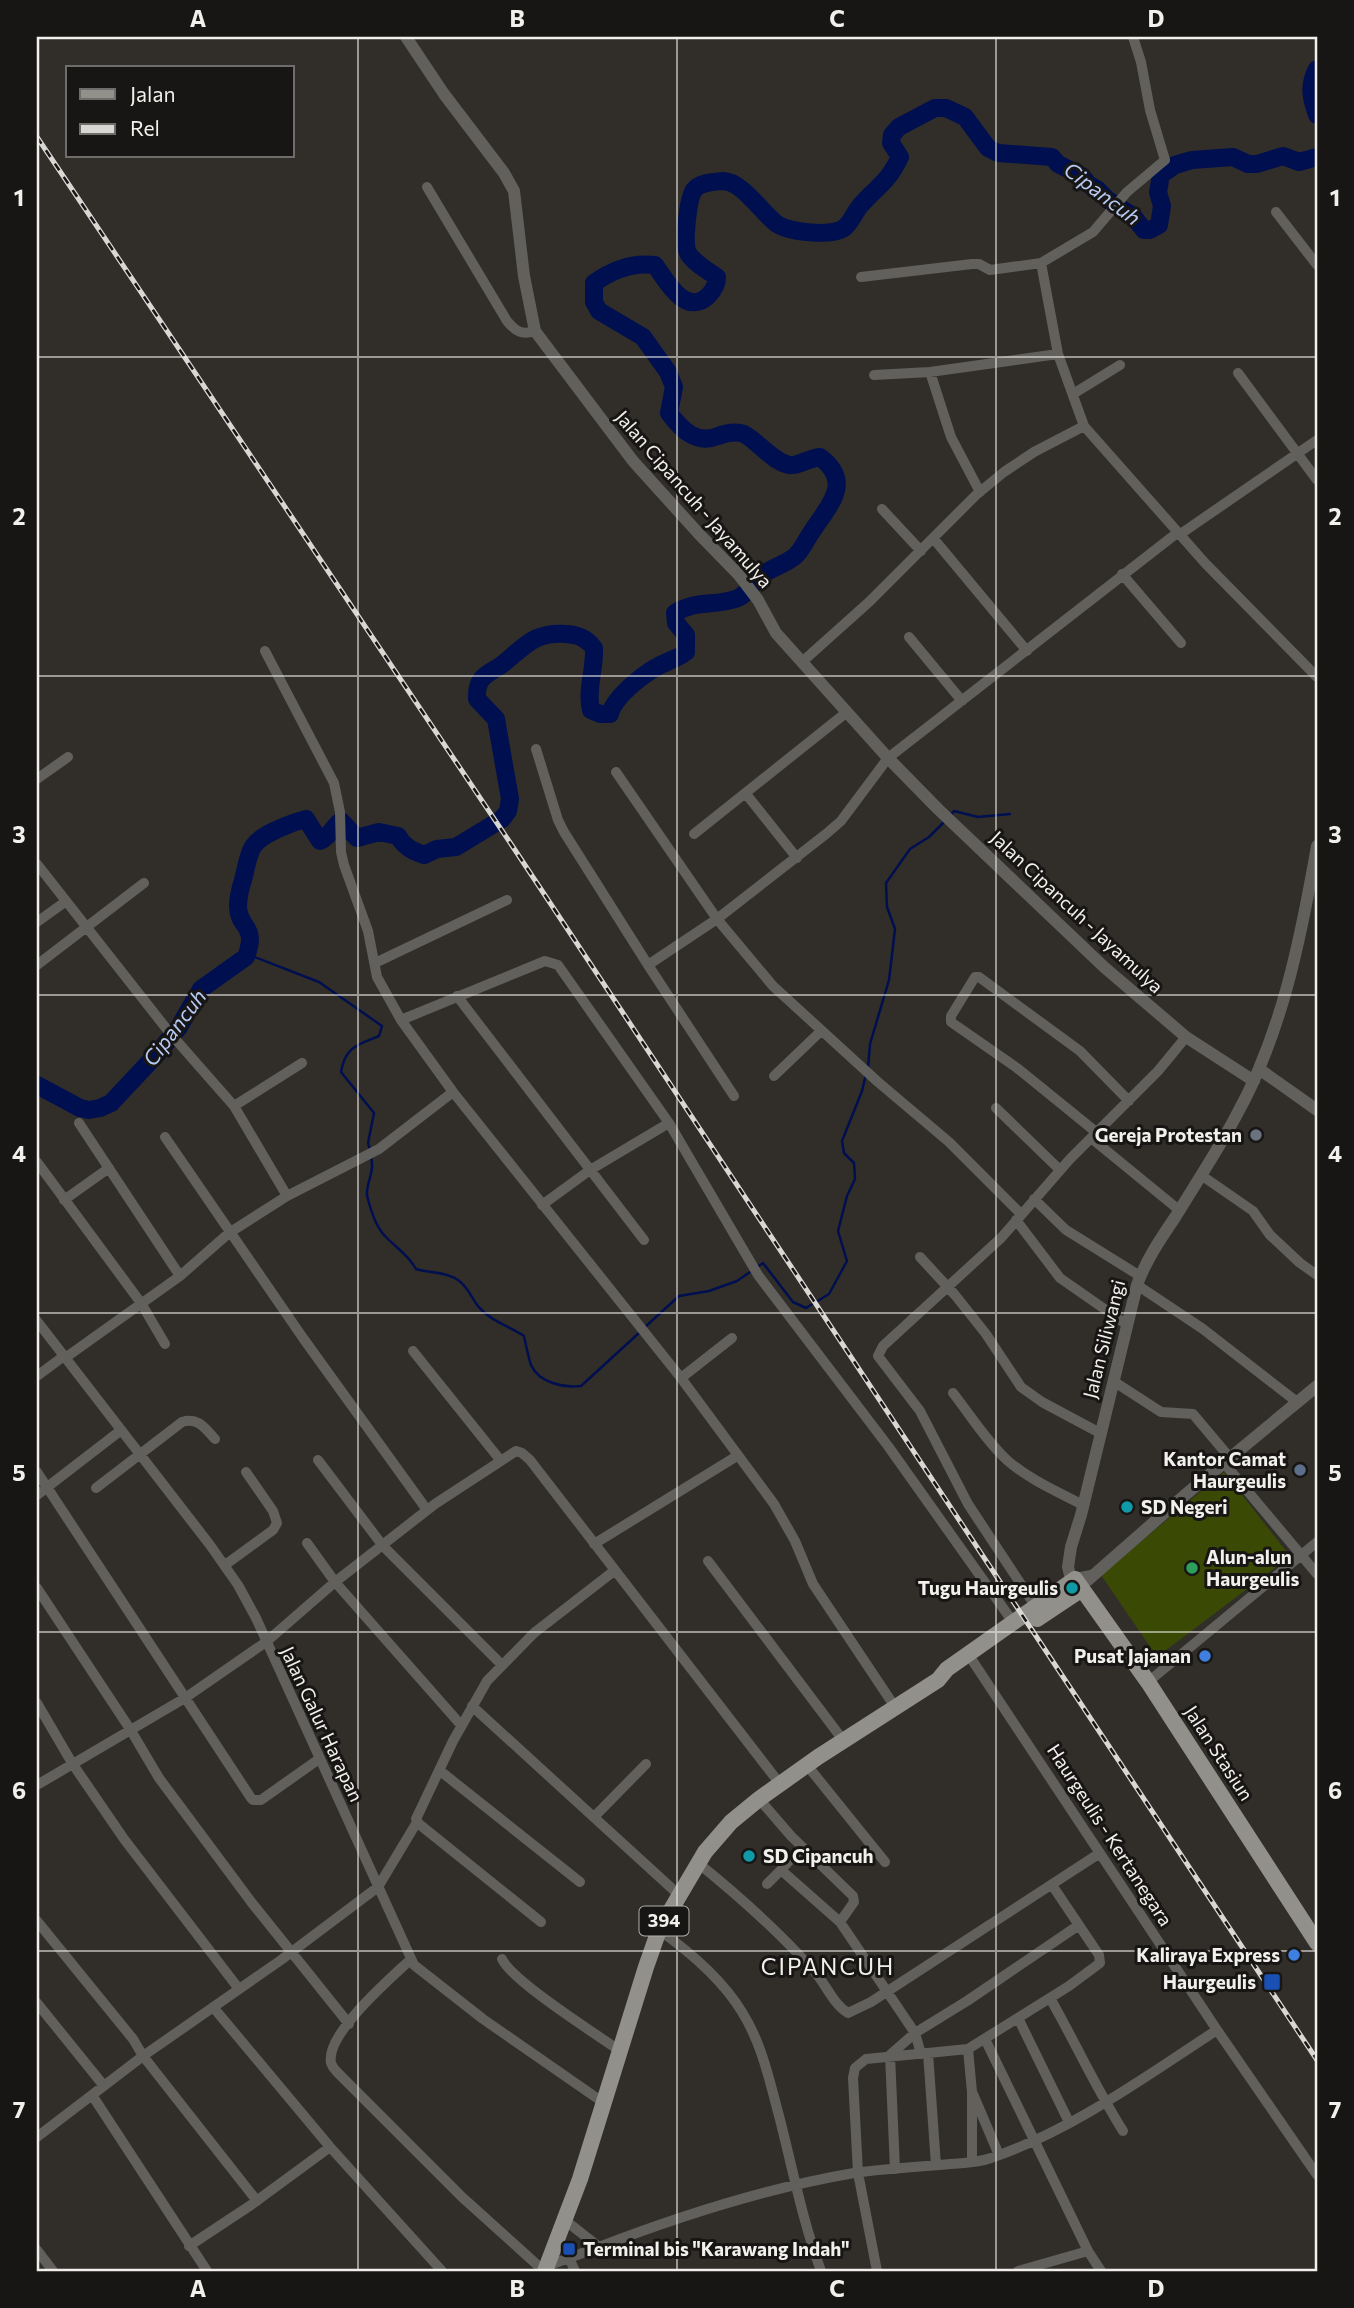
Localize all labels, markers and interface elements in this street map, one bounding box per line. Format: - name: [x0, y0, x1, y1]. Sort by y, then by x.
- text: A: [190, 4, 207, 32]
- text: B: [509, 4, 525, 32]
- text: C: [829, 4, 845, 32]
- text: D: [1148, 4, 1165, 32]
- legend: [66, 66, 294, 158]
- text: Jalan: [130, 81, 175, 106]
- text: Rel: [130, 115, 160, 140]
- water label: Cipancuh: [1060, 156, 1146, 230]
- text: 1: [14, 183, 24, 211]
- text: 1: [1330, 183, 1340, 211]
- street label: Jalan Cipancuh - Jayamulya: [611, 405, 778, 592]
- text: 2: [12, 502, 26, 530]
- text: 2: [1328, 502, 1342, 530]
- text: 3: [12, 820, 26, 848]
- text: 3: [1328, 820, 1342, 848]
- street label: Jalan Cipancuh - Jayamulya: [986, 826, 1168, 998]
- water label: Cipancuh: [137, 984, 211, 1070]
- place label: Gereja Protestan: [1095, 1123, 1242, 1146]
- marker: Gereja Protestan: [1248, 1127, 1264, 1143]
- text: 4: [12, 1139, 26, 1167]
- text: 4: [1328, 1139, 1342, 1167]
- street label: Jalan Siliwangi: [1078, 1277, 1129, 1401]
- place label: Kantor Camat Haurgeulis: [1163, 1447, 1286, 1492]
- text: 5: [12, 1458, 26, 1486]
- text: 5: [1328, 1458, 1342, 1486]
- marker: Kantor Camat Haurgeulis: [1292, 1462, 1308, 1478]
- place label: SD Negeri: [1141, 1495, 1228, 1518]
- marker: SD Negeri: [1119, 1499, 1135, 1515]
- place label: Alun-alun Haurgeulis: [1206, 1545, 1300, 1590]
- marker: Alun-alun Haurgeulis: [1184, 1560, 1200, 1576]
- place label: Tugu Haurgeulis: [918, 1576, 1058, 1599]
- marker: Tugu Haurgeulis: [1064, 1580, 1080, 1596]
- street label: Jalan Galur Harapan: [276, 1642, 369, 1805]
- place label: Pusat Jajanan: [1074, 1644, 1191, 1667]
- marker: Pusat Jajanan: [1197, 1648, 1213, 1664]
- street label: Jalan Stasiun: [1180, 1701, 1259, 1804]
- street label: Haurgeulis - Kertanegara: [1043, 1739, 1178, 1930]
- text: 6: [12, 1776, 26, 1804]
- text: 6: [1328, 1776, 1342, 1804]
- place label: SD Cipancuh: [763, 1844, 874, 1867]
- marker: SD Cipancuh: [741, 1848, 757, 1864]
- road number: 394: [640, 1907, 688, 1936]
- place label: Kaliraya Express: [1136, 1943, 1280, 1966]
- marker: Kaliraya Express: [1286, 1947, 1302, 1963]
- district label: CIPANCUH: [761, 1952, 895, 1980]
- place label: Haurgeulis: [1163, 1970, 1256, 1993]
- marker: Haurgeulis: [1262, 1972, 1282, 1992]
- text: 7: [13, 2095, 25, 2123]
- text: 7: [1329, 2095, 1341, 2123]
- place label: Terminal bis "Karawang Indah": [583, 2237, 849, 2260]
- marker: Terminal bis "Karawang Indah": [561, 2241, 577, 2257]
- text: A: [190, 2274, 207, 2302]
- text: B: [509, 2274, 525, 2302]
- text: C: [829, 2274, 845, 2302]
- text: D: [1148, 2274, 1165, 2302]

